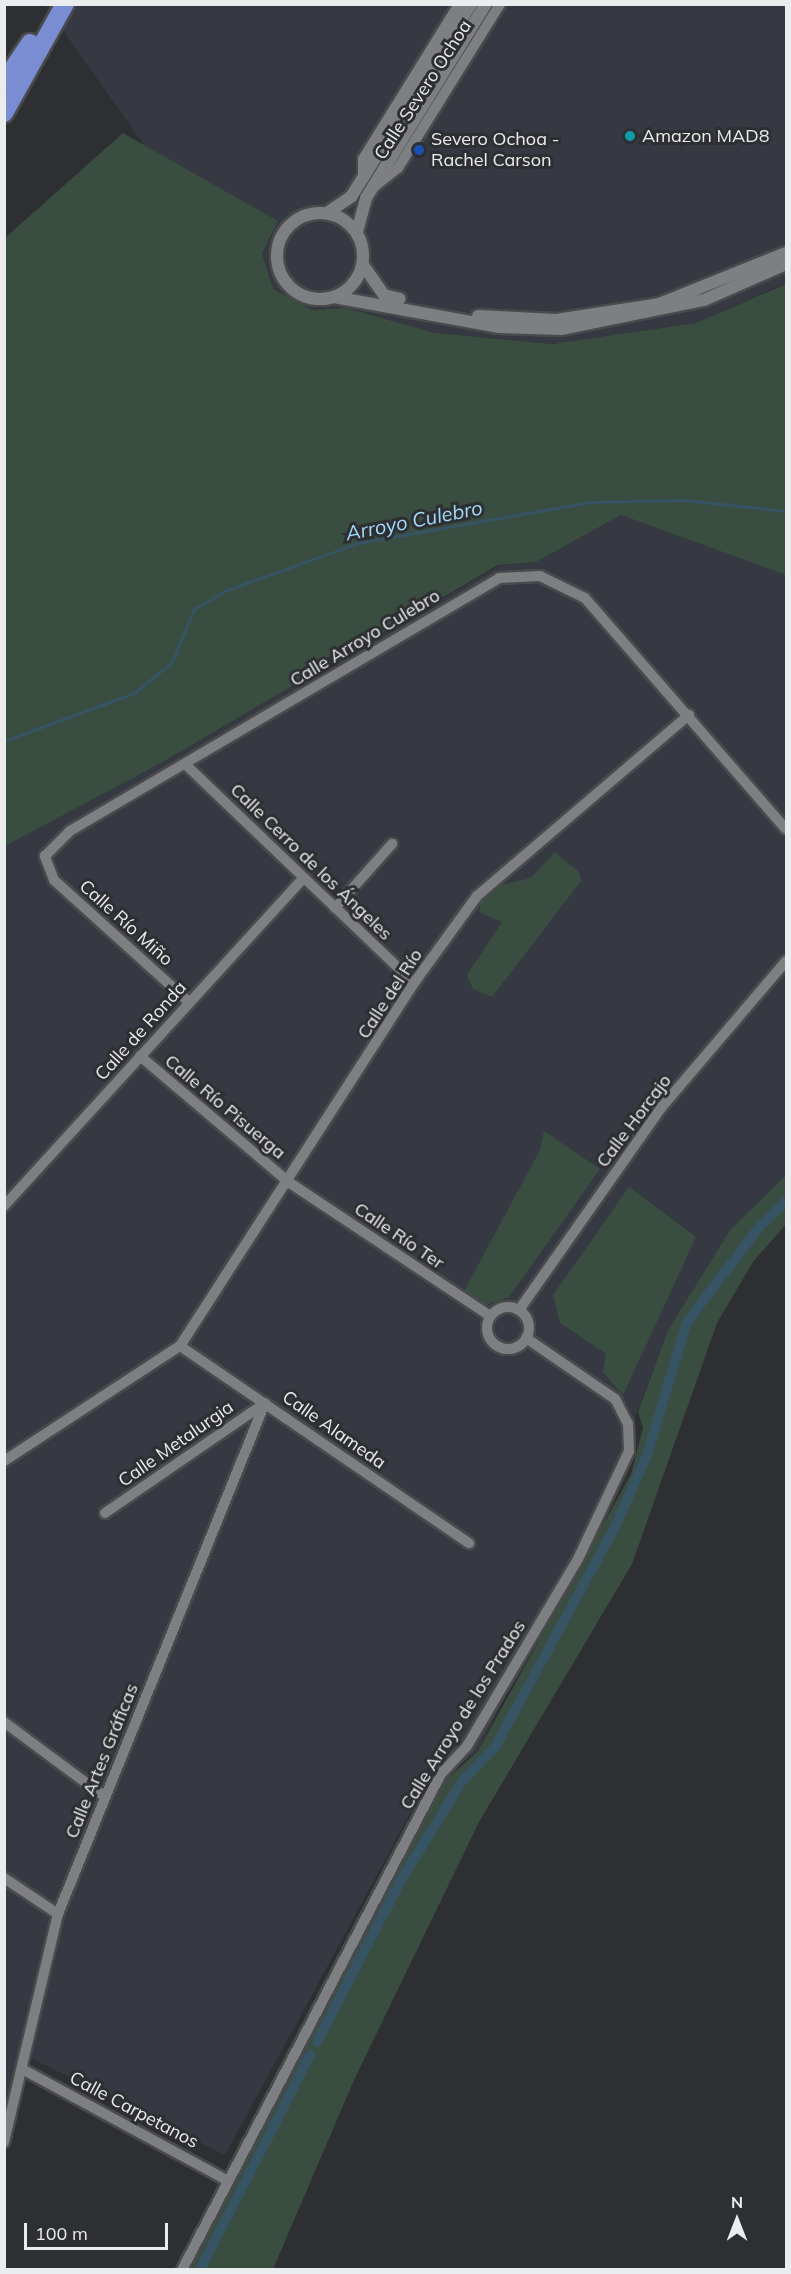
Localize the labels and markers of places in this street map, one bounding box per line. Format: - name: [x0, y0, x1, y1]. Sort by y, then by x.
- place label: Amazon MAD8: [642, 125, 769, 147]
- place label: Severo Ochoa - Rachel Carson: [431, 129, 559, 172]
- marker: Amazon MAD8: [623, 129, 637, 143]
- marker: Severo Ochoa - Rachel Carson: [412, 143, 426, 157]

